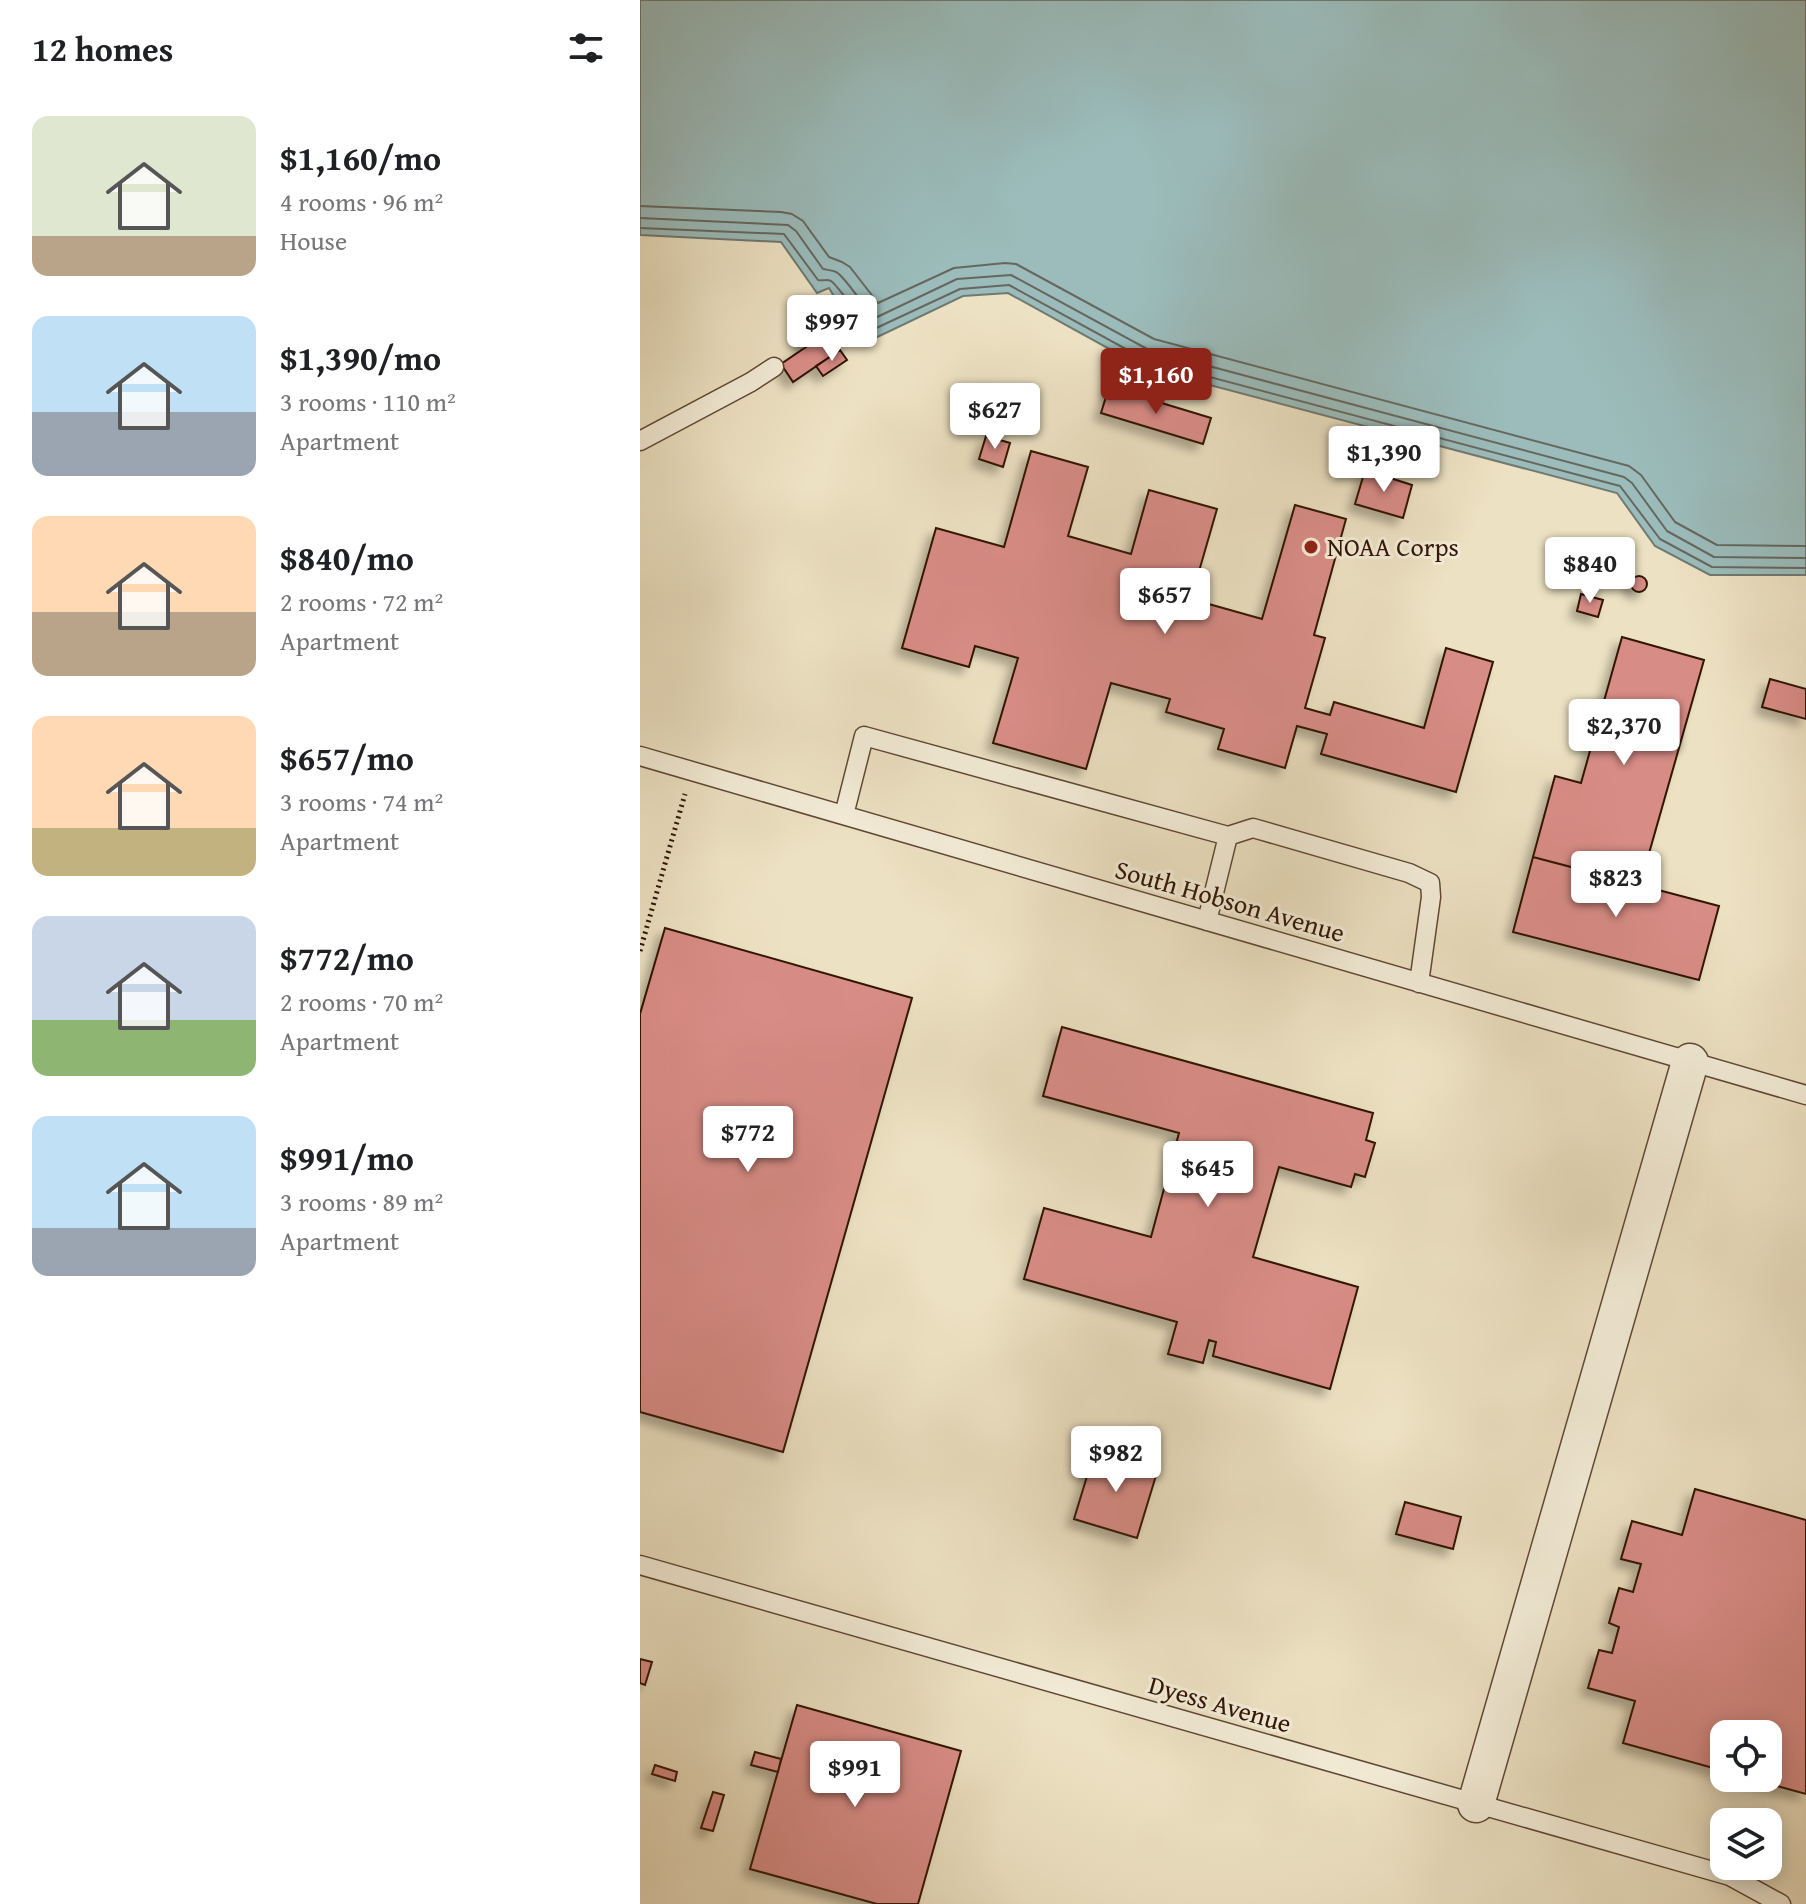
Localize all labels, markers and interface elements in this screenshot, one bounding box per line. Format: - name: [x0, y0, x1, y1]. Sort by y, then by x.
- text: 12 homes: [32, 24, 173, 73]
- icon: filters: [564, 26, 608, 70]
- text: $1,160/mo: [280, 133, 441, 182]
- icon: home: [96, 148, 192, 244]
- text: 4 rooms · 96 m²: [280, 182, 443, 221]
- text: House: [280, 221, 347, 260]
- pin: $997: [785, 295, 879, 363]
- text: $997: [805, 301, 859, 340]
- text: $1,390/mo: [280, 333, 441, 382]
- icon: home: [96, 348, 192, 444]
- pin: $1,160: [1091, 348, 1221, 416]
- text: $1,160: [1119, 354, 1193, 393]
- text: 3 rooms · 110 m²: [280, 382, 456, 421]
- pin: $627: [948, 383, 1042, 451]
- text: $627: [968, 389, 1022, 428]
- text: Apartment: [280, 421, 399, 460]
- pin: $1,390: [1319, 426, 1449, 494]
- text: $1,390: [1347, 432, 1421, 471]
- place label: NOAA Corps: [1327, 527, 1459, 566]
- text: $840/mo: [280, 533, 414, 582]
- pin: $840: [1543, 537, 1637, 605]
- marker: NOAA Corps: [1302, 538, 1320, 556]
- text: $840: [1563, 543, 1617, 582]
- icon: home: [96, 548, 192, 644]
- pin: $657: [1118, 568, 1212, 636]
- text: $657: [1138, 574, 1192, 613]
- text: 2 rooms · 72 m²: [280, 582, 443, 621]
- text: Apartment: [280, 621, 399, 660]
- pin: $2,370: [1559, 699, 1689, 767]
- text: $2,370: [1587, 705, 1661, 744]
- text: $657/mo: [280, 733, 414, 782]
- icon: home: [96, 748, 192, 844]
- text: 3 rooms · 74 m²: [280, 782, 443, 821]
- text: Apartment: [280, 821, 399, 860]
- street label: South Hobson Avenue: [1111, 849, 1350, 952]
- pin: $823: [1569, 851, 1663, 919]
- text: $823: [1589, 857, 1643, 896]
- text: $772/mo: [280, 933, 414, 982]
- icon: home: [96, 948, 192, 1044]
- text: 2 rooms · 70 m²: [280, 982, 443, 1021]
- text: Apartment: [280, 1021, 399, 1060]
- pin: $772: [701, 1106, 795, 1174]
- text: $772: [721, 1112, 775, 1151]
- text: $991/mo: [280, 1133, 414, 1182]
- pin: $645: [1161, 1141, 1255, 1209]
- text: $645: [1181, 1147, 1235, 1186]
- icon: home: [96, 1148, 192, 1244]
- text: 3 rooms · 89 m²: [280, 1182, 443, 1221]
- text: Apartment: [280, 1221, 399, 1260]
- pin: $982: [1069, 1426, 1163, 1494]
- text: $982: [1089, 1432, 1143, 1471]
- street label: Dyess Avenue: [1144, 1665, 1296, 1742]
- map controls: [1710, 1720, 1782, 1880]
- button: locate: [1710, 1720, 1782, 1792]
- pin: $991: [808, 1741, 902, 1809]
- text: $991: [828, 1747, 882, 1786]
- button: layers: [1710, 1808, 1782, 1880]

